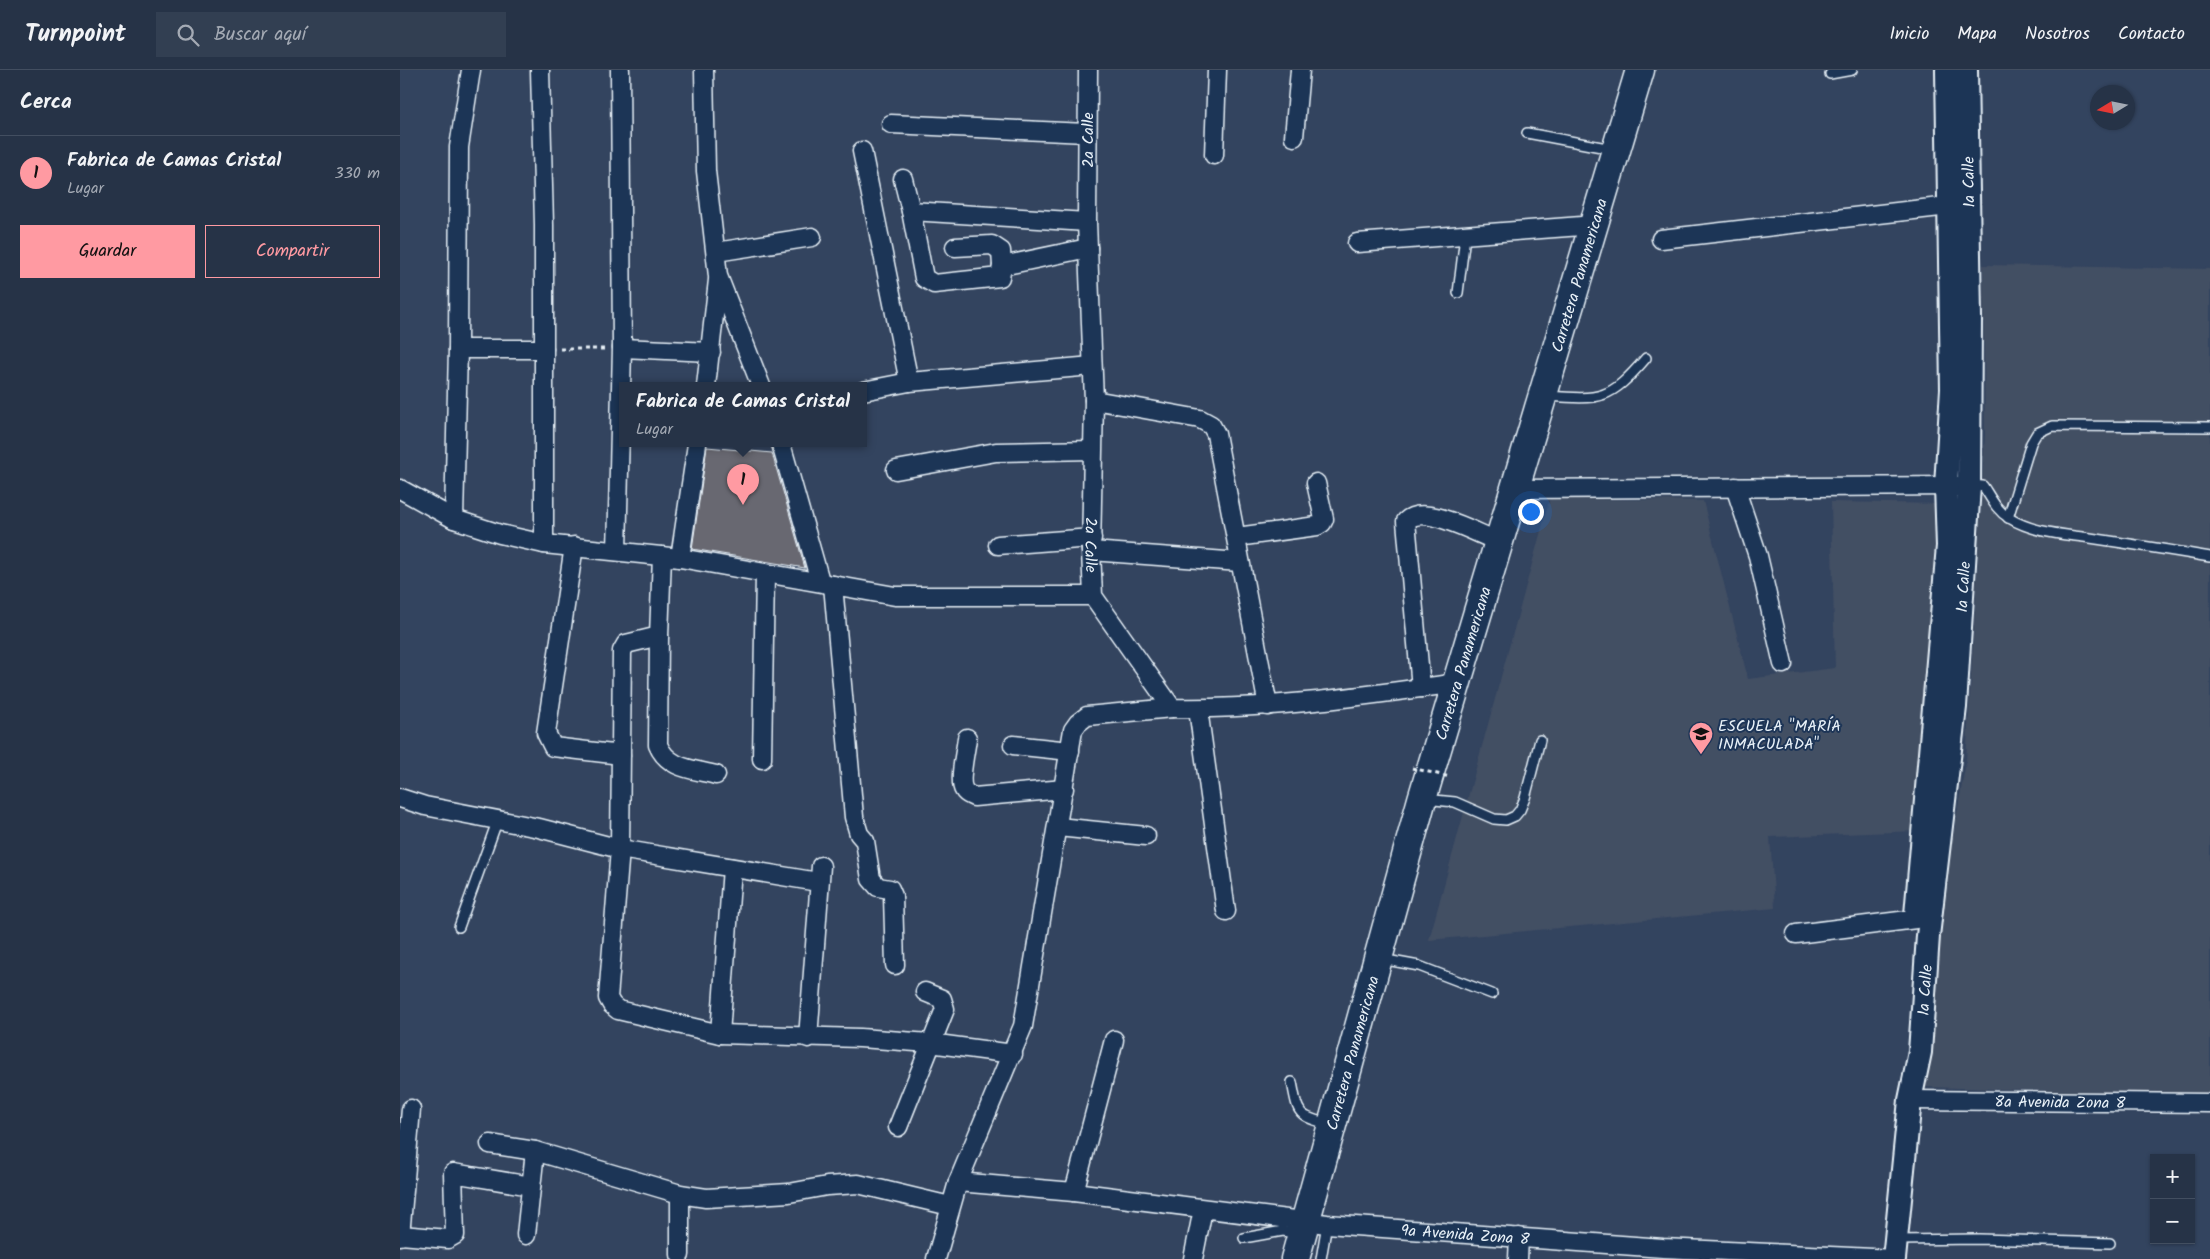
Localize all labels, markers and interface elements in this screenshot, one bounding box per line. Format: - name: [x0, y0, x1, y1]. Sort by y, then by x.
- search box: [156, 12, 506, 57]
- text: Turnpoint: [25, 15, 126, 54]
- text: Buscar aquí: [214, 20, 306, 50]
- text: Inicio: [1889, 20, 1929, 49]
- text: Mapa: [1957, 20, 1997, 49]
- text: Nosotros: [2025, 20, 2090, 49]
- text: Contacto: [2118, 20, 2185, 49]
- icon: search: [174, 21, 202, 49]
- north arrow: [2090, 85, 2135, 130]
- text: Cerca: [20, 86, 72, 119]
- street label: 2a Calle: [1076, 112, 1101, 168]
- text: Fabrica de Camas Cristal: [67, 146, 281, 176]
- street label: 1a Calle: [1957, 156, 1982, 208]
- text: 1: [34, 161, 38, 186]
- text: 330 m: [335, 161, 380, 186]
- text: Lugar: [67, 176, 104, 201]
- street label: Carretera Panamericana: [1545, 196, 1615, 356]
- button: Guardar: [20, 225, 195, 278]
- button: Compartir: [205, 225, 380, 278]
- popup: [619, 382, 867, 447]
- text: Fabrica de Camas Cristal: [636, 387, 850, 417]
- text: Lugar: [636, 417, 673, 442]
- pin: 1: [727, 464, 759, 505]
- your location: [1518, 499, 1544, 525]
- street label: 2a Calle: [1077, 517, 1103, 573]
- street label: 1a Calle: [1950, 561, 1978, 613]
- street label: Carretera Panamericana: [1429, 584, 1499, 744]
- place label: ESCUELA "MARÍA INMACULADA": [1718, 714, 1841, 757]
- school or university icon: ESCUELA "MARÍA INMACULADA": [1688, 721, 1714, 755]
- street label: 1a Calle: [1912, 964, 1940, 1016]
- street label: Carretera Panamericana: [1320, 973, 1387, 1133]
- street label: 8a Avenida Zona 8: [1994, 1090, 2126, 1116]
- map controls: [2150, 1154, 2195, 1244]
- button: +: [2150, 1154, 2195, 1199]
- button: −: [2150, 1199, 2195, 1244]
- street label: 9a Avenida Zona 8: [1400, 1218, 1531, 1252]

